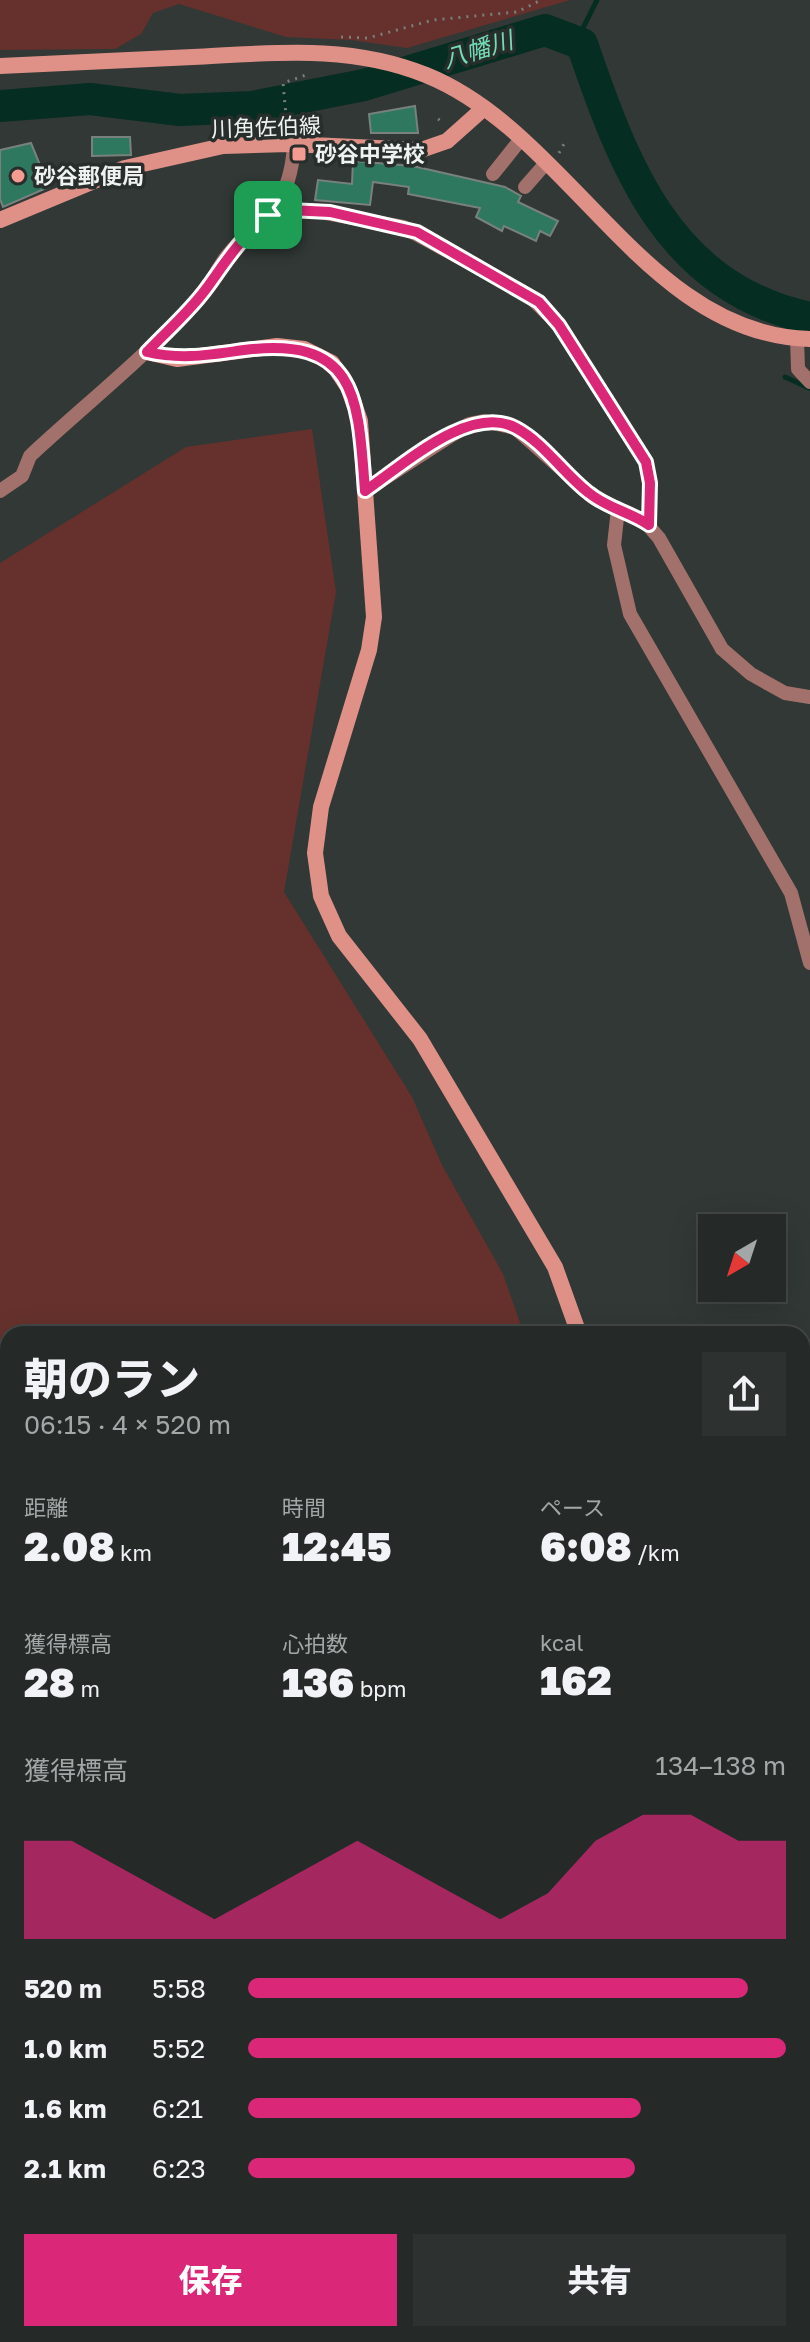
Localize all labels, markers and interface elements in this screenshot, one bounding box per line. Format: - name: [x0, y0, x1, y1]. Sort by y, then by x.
- water label: 八幡川: [439, 23, 519, 73]
- street label: 川角佐伯線: [211, 111, 321, 142]
- place label: 砂谷中学校: [315, 140, 425, 167]
- marker: 砂谷中学校: [290, 145, 308, 163]
- place label: 砂谷郵便局: [34, 162, 144, 189]
- marker: 砂谷郵便局: [9, 167, 27, 185]
- pin: [234, 181, 302, 249]
- icon: arrive: [246, 193, 290, 237]
- north arrow: [698, 1214, 786, 1302]
- map controls: [698, 1214, 786, 1302]
- text: 朝のラン: [24, 1352, 200, 1405]
- button: share: [702, 1352, 786, 1436]
- text: 06:15 · 4 × 520 m: [24, 1409, 231, 1440]
- text: 距離: [24, 1494, 68, 1521]
- text: 時間: [282, 1494, 326, 1521]
- text: ペース: [540, 1494, 605, 1521]
- text: 2.08: [24, 1522, 115, 1570]
- text: 12:45: [282, 1522, 392, 1570]
- text: 6:08: [540, 1522, 632, 1570]
- text: km: [115, 1539, 152, 1566]
- text: /km: [632, 1539, 680, 1566]
- text: kcal: [540, 1629, 583, 1656]
- text: 獲得標高: [24, 1630, 112, 1657]
- text: 心拍数: [282, 1630, 348, 1657]
- text: 162: [540, 1656, 612, 1704]
- text: 28: [24, 1658, 75, 1706]
- text: 136: [282, 1658, 354, 1706]
- text: m: [75, 1675, 100, 1702]
- text: bpm: [354, 1675, 406, 1702]
- text: 134–138 m: [655, 1750, 786, 1781]
- text: 獲得標高: [24, 1755, 128, 1786]
- text: 520 m: [24, 1973, 102, 2004]
- text: 5:58: [152, 1973, 206, 2004]
- text: 1.0 km: [24, 2033, 107, 2064]
- text: 5:52: [152, 2033, 205, 2064]
- text: 1.6 km: [24, 2093, 107, 2124]
- text: 6:21: [152, 2093, 203, 2124]
- text: 2.1 km: [24, 2153, 106, 2184]
- text: 6:23: [152, 2153, 206, 2184]
- button: 保存: [24, 2234, 397, 2326]
- button: 共有: [413, 2234, 786, 2326]

